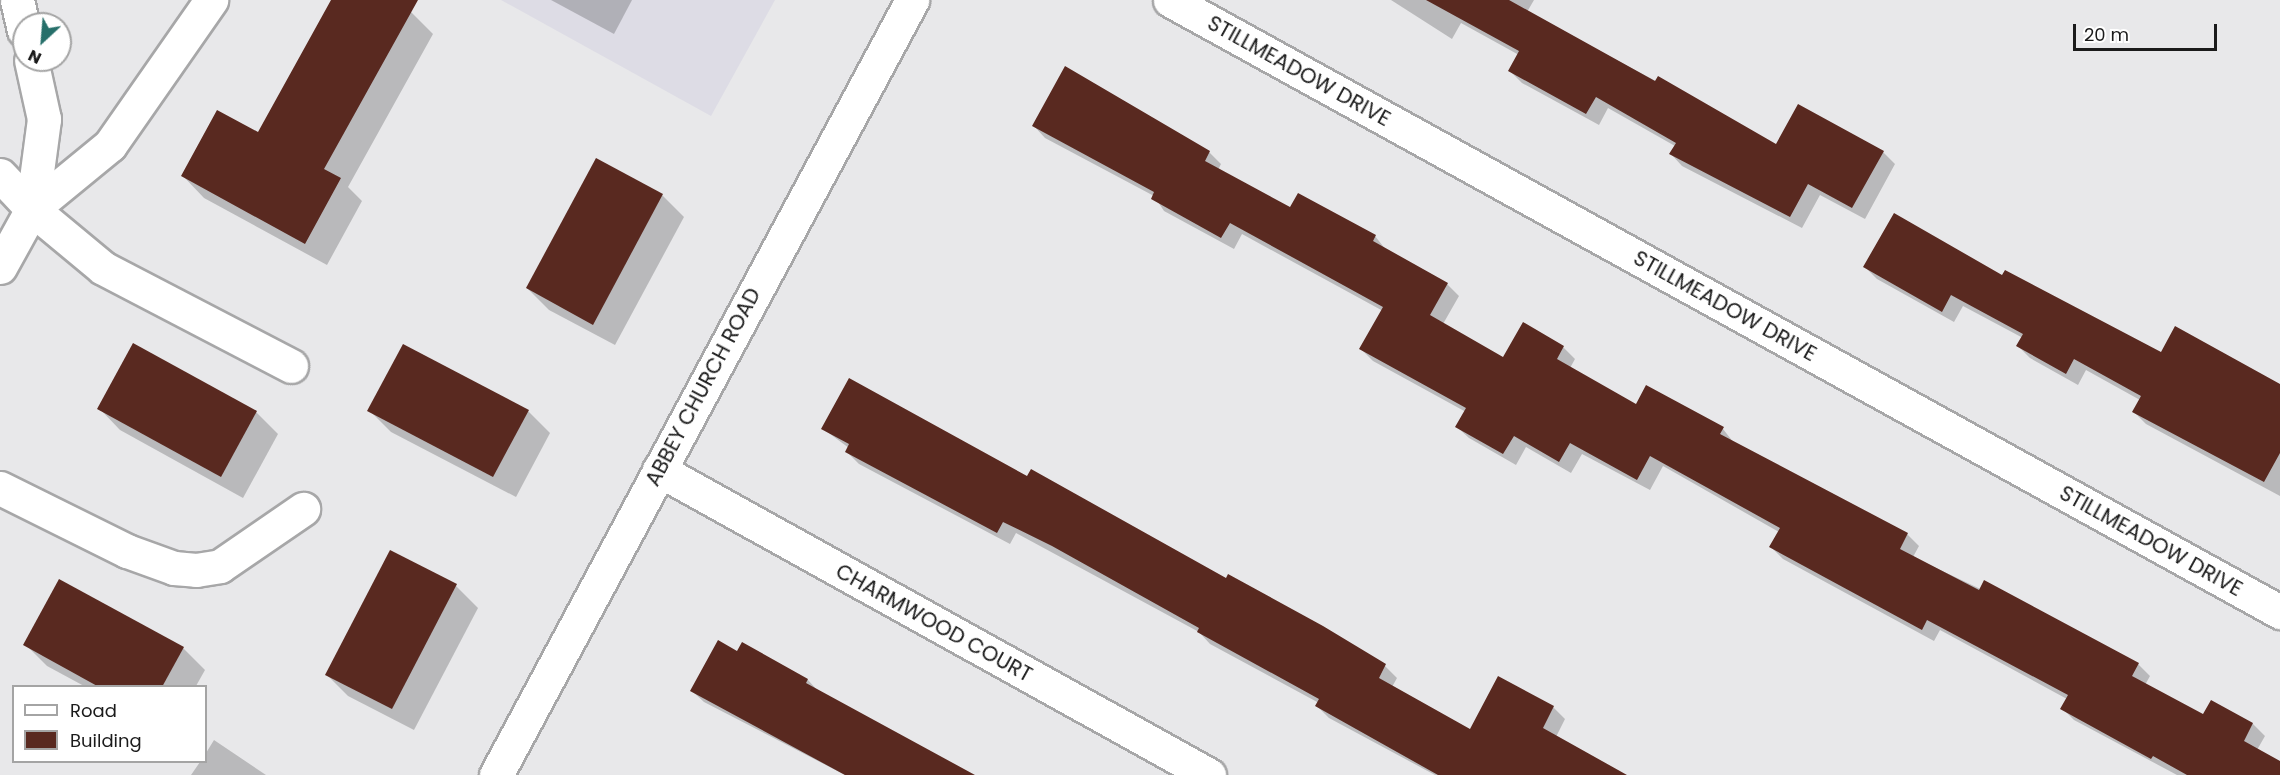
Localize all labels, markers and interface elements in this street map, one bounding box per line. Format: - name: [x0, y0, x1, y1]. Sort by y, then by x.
- street label: STILLMEADOW DRIVE: [1203, 10, 1395, 132]
- north arrow: [12, 12, 72, 72]
- scale bar: [2076, 12, 2220, 50]
- text: 20 m: [2084, 22, 2129, 47]
- text: N: [24, 44, 45, 70]
- street label: STILLMEADOW DRIVE: [1629, 245, 1821, 367]
- street label: ABBEY CHURCH ROAD: [640, 284, 766, 490]
- street label: STILLMEADOW DRIVE: [2055, 480, 2247, 602]
- street label: CHARMWOOD COURT: [831, 558, 1037, 688]
- legend: [12, 685, 207, 763]
- text: Road: [70, 698, 117, 723]
- text: Building: [70, 728, 142, 753]

